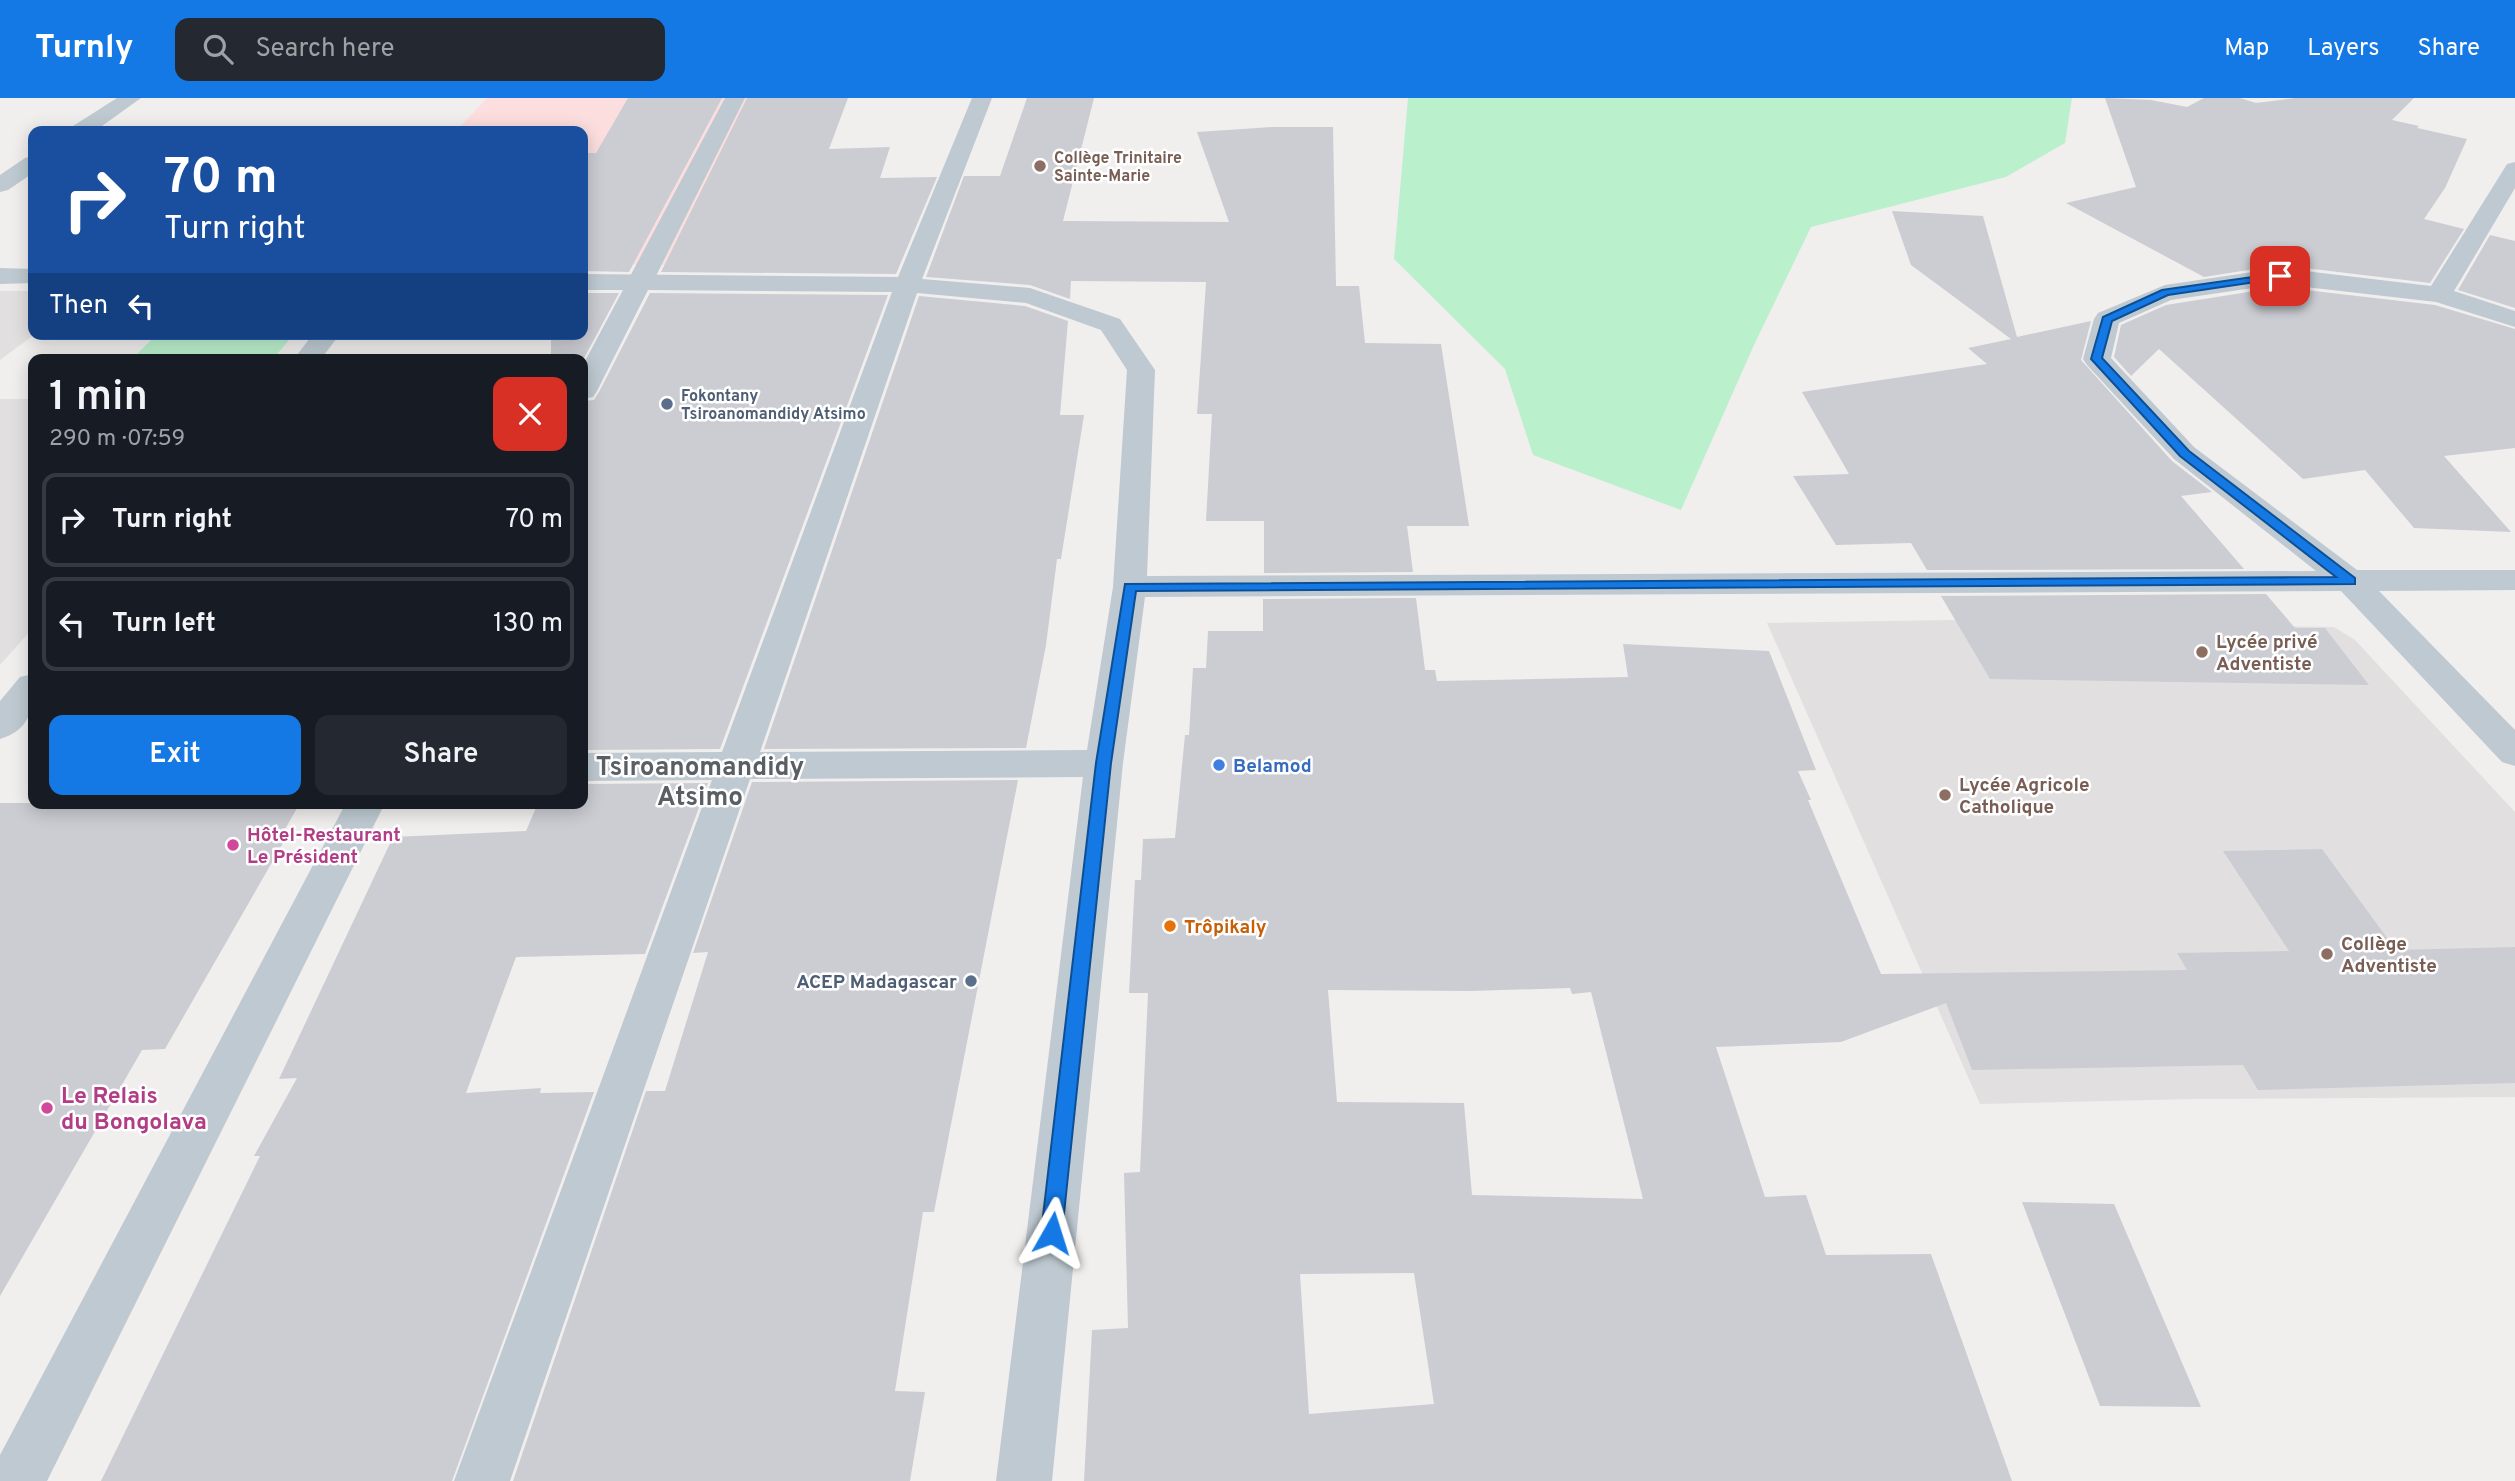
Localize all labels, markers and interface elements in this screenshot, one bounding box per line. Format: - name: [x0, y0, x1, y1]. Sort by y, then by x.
- search box: [175, 18, 665, 81]
- text: Turnly: [35, 28, 133, 70]
- icon: search: [199, 30, 237, 68]
- text: Search here: [255, 33, 394, 66]
- text: Map: [2224, 34, 2269, 64]
- text: Layers: [2307, 34, 2379, 64]
- text: Share: [2417, 34, 2480, 64]
- text: 70 m: [164, 149, 278, 211]
- place label: Collège Trinitaire Sainte-Marie: [1054, 149, 1182, 187]
- icon: right: [49, 154, 140, 245]
- marker: Collège Trinitaire Sainte-Marie: [1032, 158, 1048, 174]
- text: Turn right: [164, 210, 306, 250]
- pin: [2250, 246, 2310, 306]
- icon: arrive: [2261, 257, 2299, 295]
- icon: left: [122, 287, 160, 325]
- text: Then: [49, 290, 108, 323]
- text: 1 min: [49, 372, 148, 425]
- button: close: [493, 377, 567, 451]
- place label: Fokontany Tsiroanomandidy Atsimo: [681, 387, 866, 425]
- marker: Fokontany Tsiroanomandidy Atsimo: [659, 396, 675, 412]
- text: 290 m · 07:59: [49, 425, 185, 454]
- icon: right: [53, 501, 91, 539]
- text: Turn right: [112, 504, 232, 537]
- text: 70 m: [505, 504, 563, 537]
- icon: left: [53, 605, 91, 643]
- text: Turn left: [112, 608, 216, 641]
- text: 130 m: [493, 608, 563, 641]
- place label: Lycée privé Adventiste: [2216, 631, 2318, 677]
- marker: Lycée privé Adventiste: [2194, 644, 2210, 660]
- button: Exit: [49, 715, 301, 795]
- button: Share: [315, 715, 567, 795]
- district label: Tsiroanomandidy Atsimo: [596, 752, 805, 815]
- place label: Belamod: [1233, 755, 1312, 779]
- marker: Belamod: [1211, 757, 1227, 773]
- place label: Lycée Agricole Catholique: [1959, 774, 2090, 820]
- marker: Lycée Agricole Catholique: [1937, 787, 1953, 803]
- place label: Hôtel-Restaurant Le Président: [247, 824, 401, 870]
- marker: Hôtel-Restaurant Le Président: [225, 837, 241, 853]
- place label: Trôpikaly: [1184, 916, 1267, 940]
- marker: Trôpikaly: [1162, 918, 1178, 934]
- place label: Collège Adventiste: [2341, 933, 2437, 979]
- marker: Collège Adventiste: [2319, 946, 2335, 962]
- place label: ACEP Madagascar: [796, 971, 957, 995]
- marker: ACEP Madagascar: [963, 973, 979, 989]
- place label: Le Relais du Bongolava: [61, 1083, 207, 1138]
- marker: Le Relais du Bongolava: [39, 1100, 55, 1116]
- position arrow: [1015, 1196, 1089, 1270]

